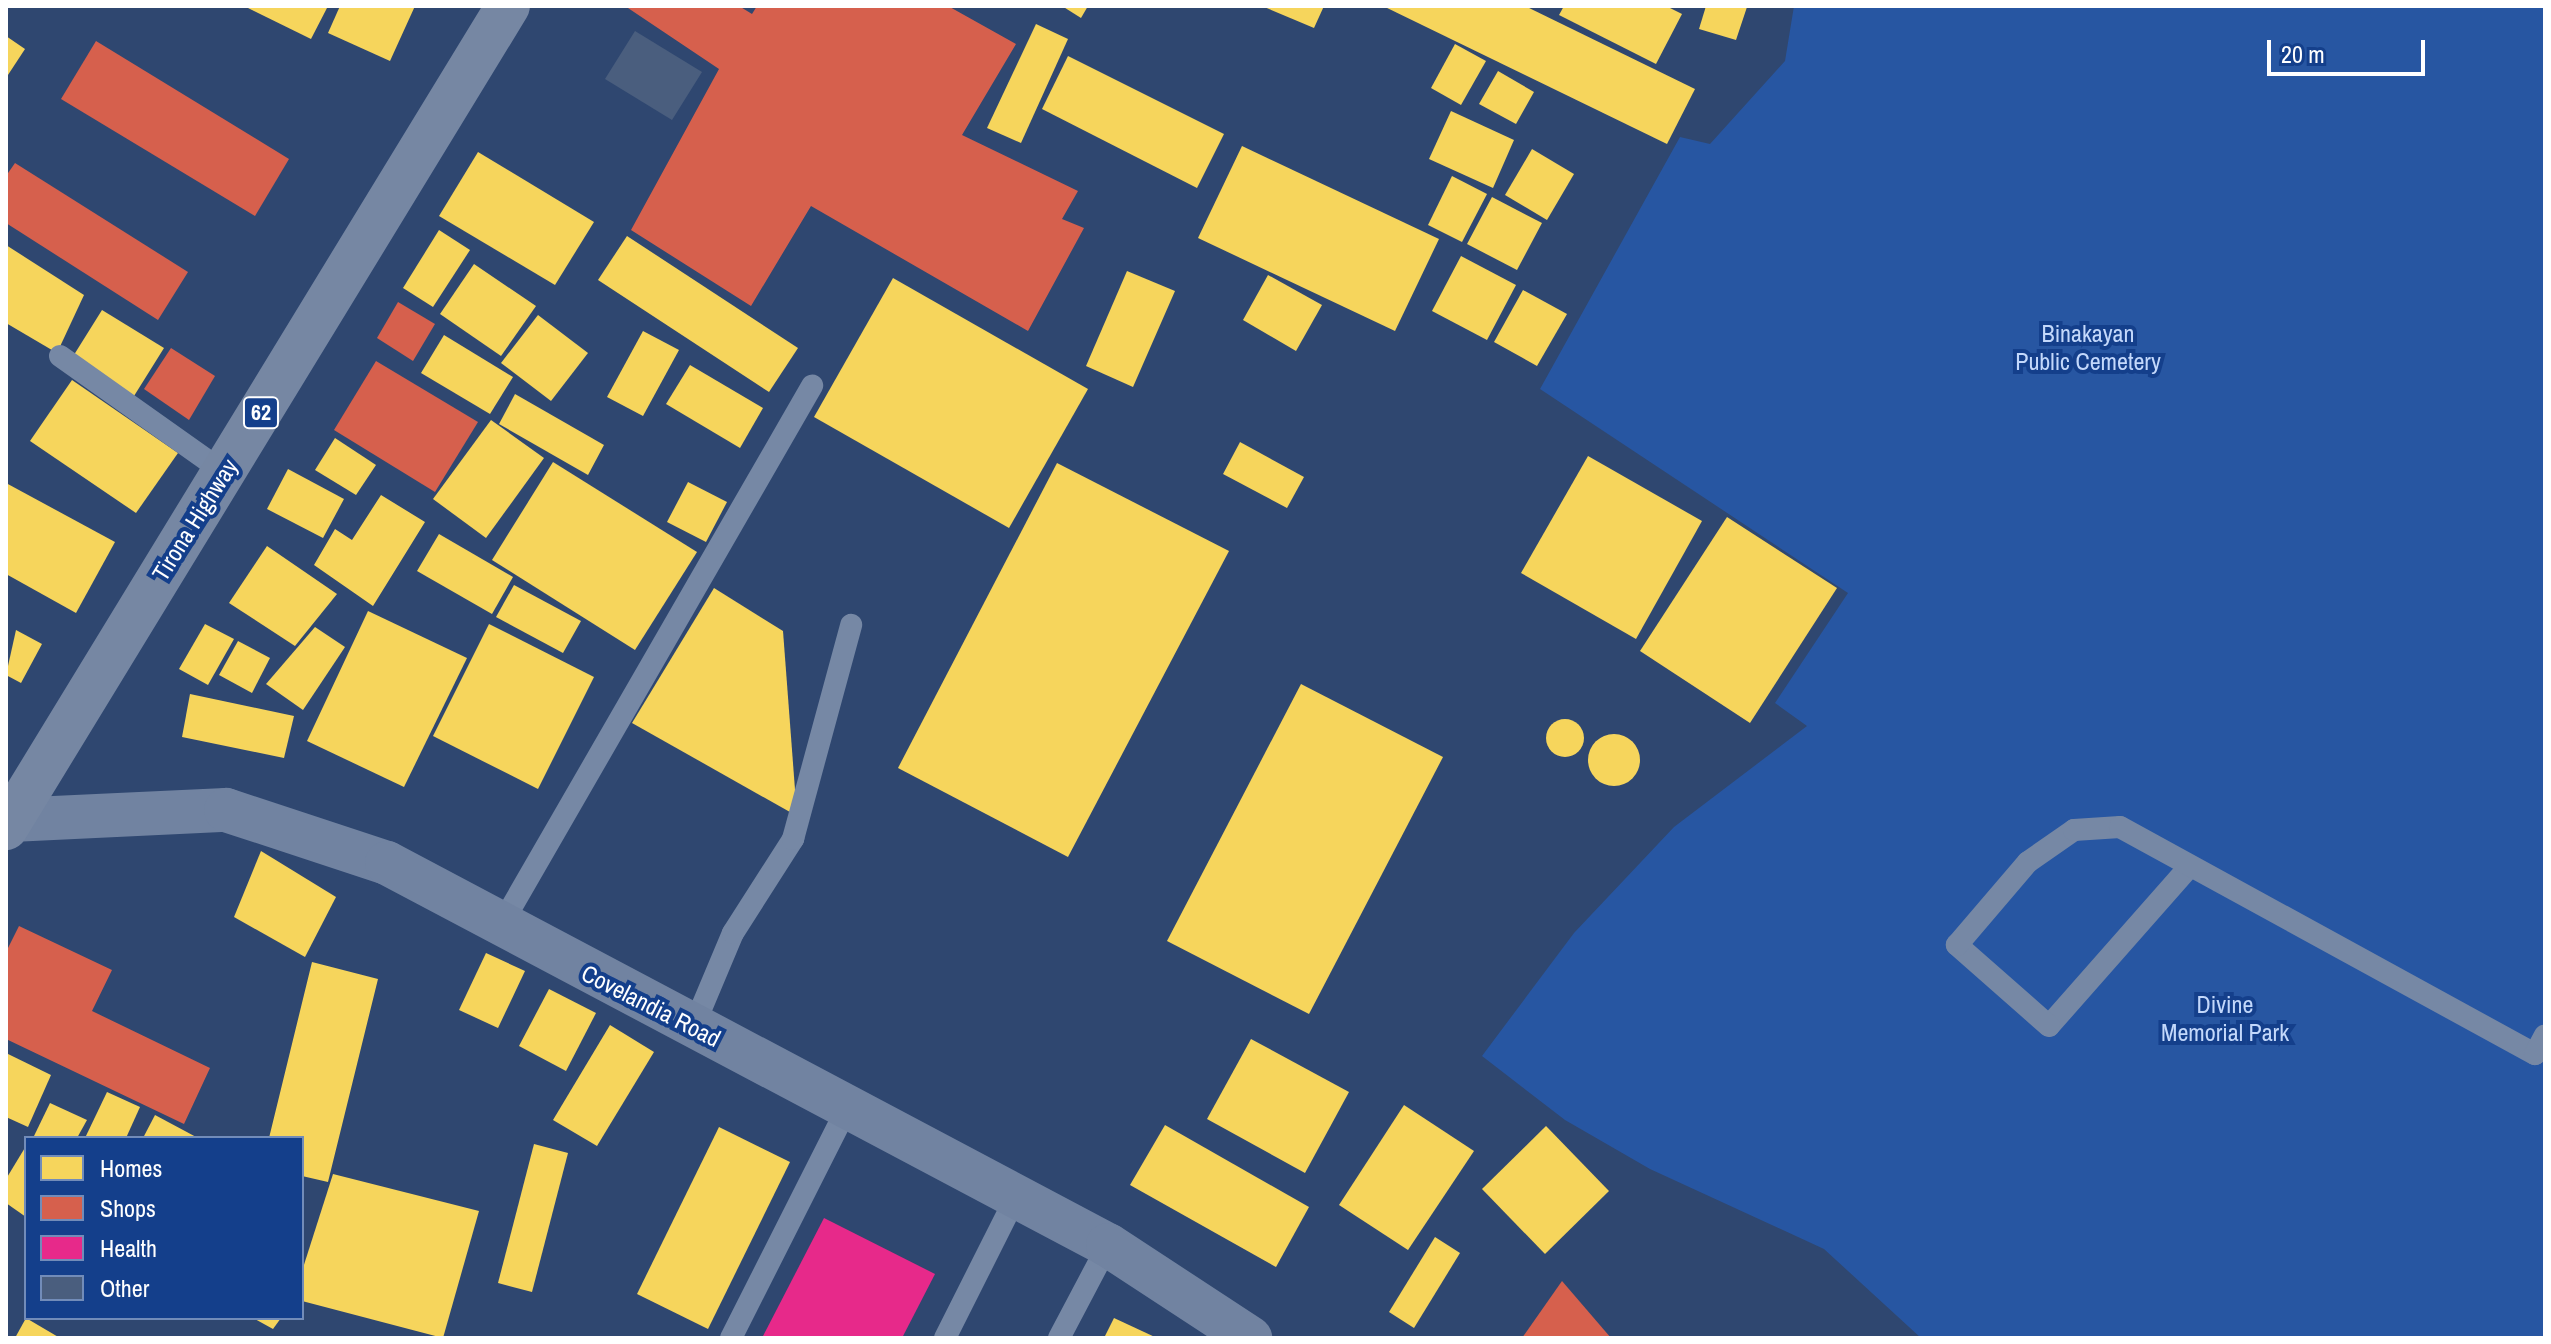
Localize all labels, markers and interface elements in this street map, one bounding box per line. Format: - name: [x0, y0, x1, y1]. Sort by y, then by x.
- scale bar: [2271, 24, 2429, 74]
- text: 20 m: [2281, 38, 2325, 70]
- park label: Binakayan Public Cemetery: [2015, 320, 2161, 376]
- road number: 62: [241, 395, 281, 431]
- street label: Tirona Highway: [146, 454, 244, 586]
- street label: Covelandia Road: [577, 959, 725, 1053]
- park label: Divine Memorial Park: [2161, 991, 2289, 1047]
- legend: [24, 1136, 304, 1320]
- text: Homes: [100, 1152, 162, 1184]
- text: Shops: [100, 1192, 156, 1224]
- text: Health: [100, 1232, 157, 1264]
- text: Other: [100, 1272, 149, 1304]

